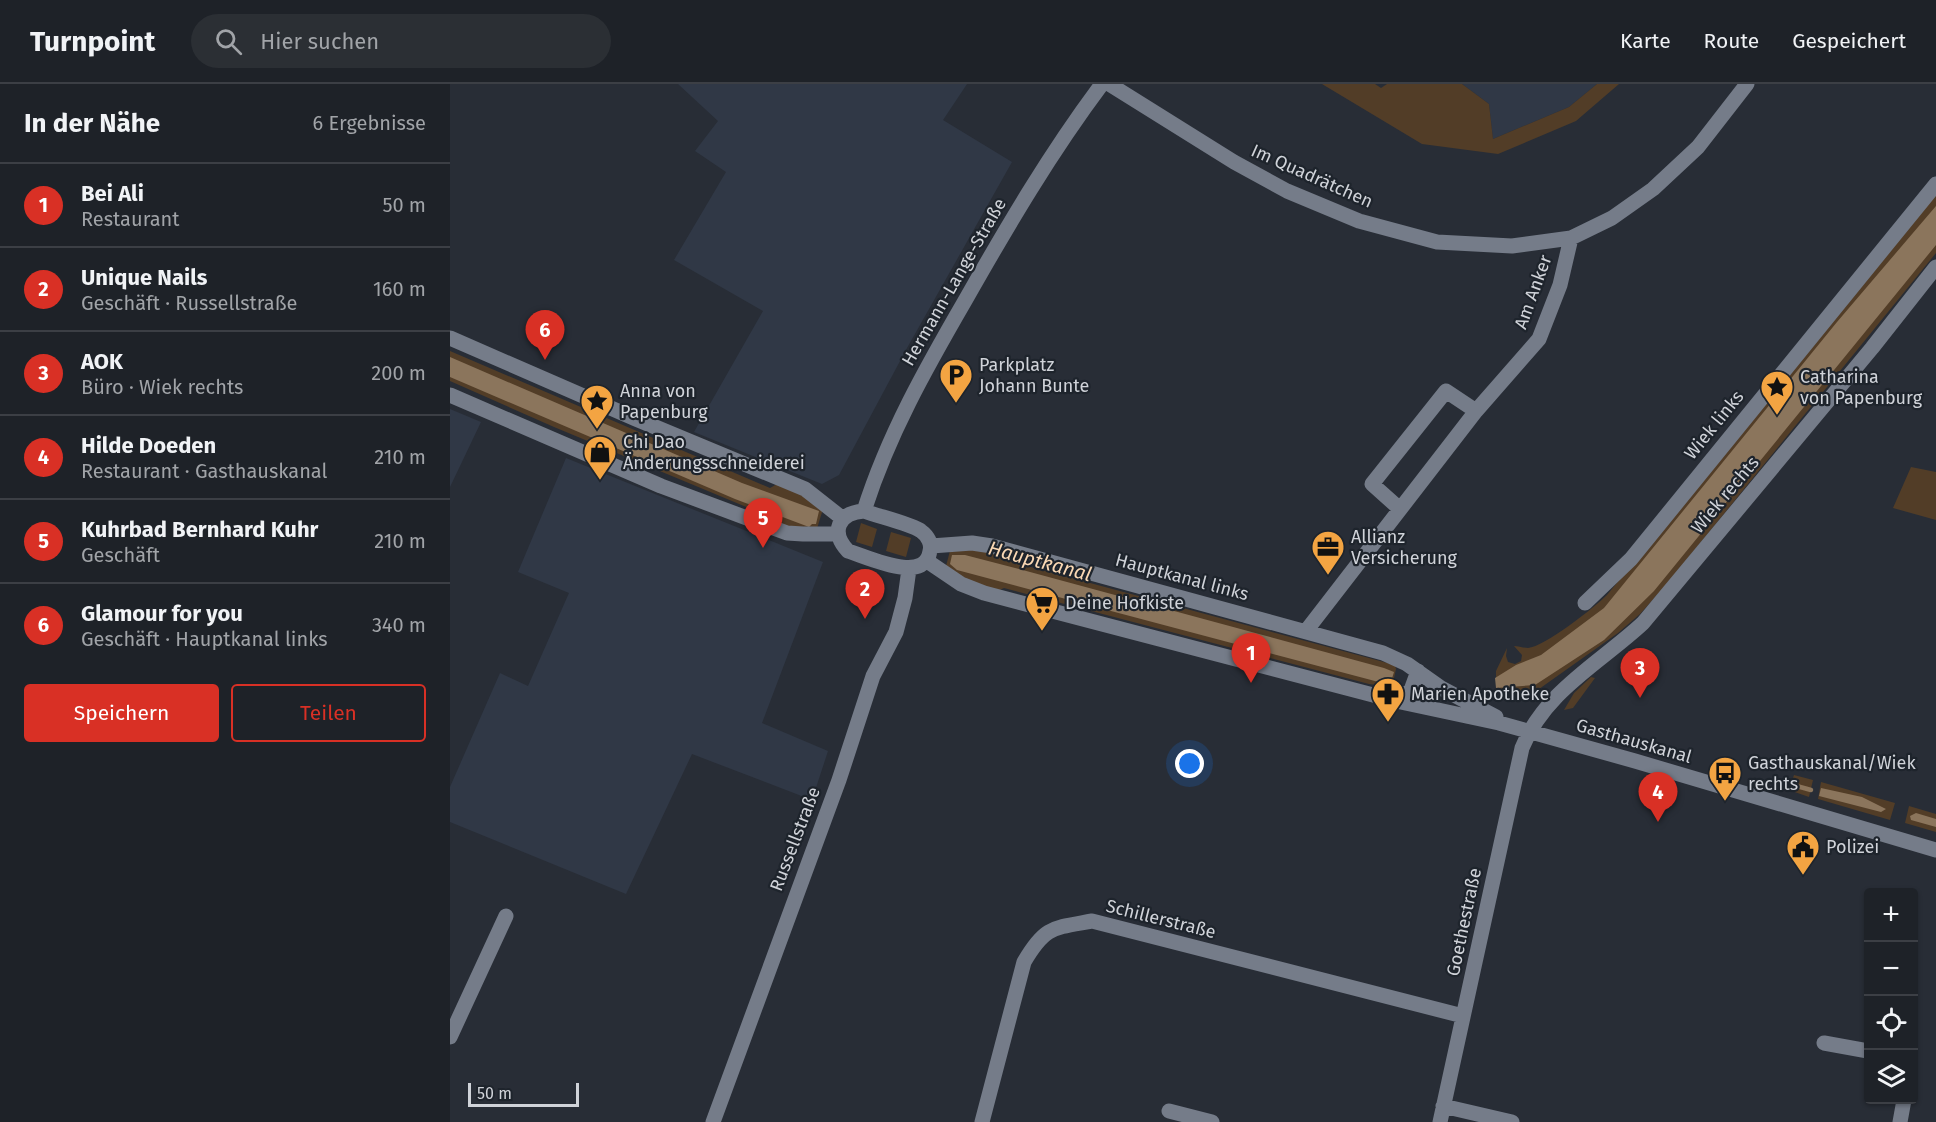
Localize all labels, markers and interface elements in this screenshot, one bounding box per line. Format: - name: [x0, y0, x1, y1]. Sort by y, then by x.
- search box: [191, 14, 611, 68]
- text: Turnpoint: [30, 25, 155, 58]
- icon: search: [212, 25, 245, 58]
- text: Hier suchen: [260, 28, 379, 55]
- text: Karte: [1620, 28, 1671, 54]
- text: Route: [1704, 28, 1759, 54]
- text: Gespeichert: [1792, 28, 1906, 54]
- text: In der Nähe: [24, 108, 160, 139]
- text: 6 Ergebnisse: [313, 111, 426, 135]
- street label: Im Quadrätchen: [1248, 139, 1376, 213]
- text: Bei Ali: [81, 180, 144, 207]
- text: 1: [39, 193, 48, 217]
- text: 50 m: [382, 193, 426, 217]
- street label: Hermann-Lange-Straße: [897, 194, 1011, 370]
- text: Restaurant: [81, 207, 179, 231]
- street label: Am Anker: [1509, 252, 1557, 332]
- text: Unique Nails: [81, 264, 207, 291]
- text: 2: [38, 277, 49, 301]
- text: 160 m: [373, 277, 426, 301]
- text: Geschäft · Russellstraße: [81, 291, 297, 315]
- pin: 6: [526, 310, 565, 360]
- text: AOK: [81, 348, 123, 375]
- place label: Parkplatz Johann Bunte: [979, 354, 1089, 397]
- parking icon: Parkplatz Johann Bunte: [938, 357, 974, 404]
- text: 3: [38, 361, 49, 385]
- text: 200 m: [371, 361, 426, 385]
- place label: Catharina von Papenburg: [1800, 366, 1923, 409]
- place icon: Catharina von Papenburg: [1759, 369, 1795, 416]
- text: Büro · Wiek rechts: [81, 375, 243, 399]
- place label: Anna von Papenburg: [620, 380, 708, 423]
- place icon: Anna von Papenburg: [579, 383, 615, 430]
- street label: Wiek links: [1680, 386, 1748, 464]
- place label: Chi Dao Änderungsschneiderei: [623, 431, 805, 474]
- text: Hilde Doeden: [81, 432, 216, 459]
- shop icon: Chi Dao Änderungsschneiderei: [582, 434, 618, 481]
- text: 4: [38, 445, 49, 469]
- text: 210 m: [374, 445, 426, 469]
- street label: Wiek rechts: [1686, 452, 1764, 538]
- text: Restaurant · Gasthauskanal: [81, 459, 327, 483]
- pin: 5: [744, 498, 782, 548]
- text: Kuhrbad Bernhard Kuhr: [81, 516, 318, 543]
- place label: Allianz Versicherung: [1351, 526, 1457, 569]
- text: 5: [38, 529, 49, 553]
- text: 210 m: [374, 529, 426, 553]
- office icon: Allianz Versicherung: [1310, 529, 1346, 576]
- water label: Hauptkanal: [986, 536, 1094, 586]
- text: Geschäft: [81, 543, 160, 567]
- street label: Hauptkanal links: [1113, 549, 1251, 605]
- pin: 2: [846, 570, 884, 619]
- supermarket icon: Deine Hofkiste: [1024, 585, 1060, 632]
- place label: Deine Hofkiste: [1065, 592, 1184, 614]
- text: Glamour for you: [81, 600, 243, 627]
- text: 6: [38, 613, 49, 637]
- text: 340 m: [372, 613, 426, 637]
- text: Geschäft · Hauptkanal links: [81, 627, 328, 651]
- pin: 1: [1232, 634, 1270, 683]
- pin: 3: [1620, 648, 1660, 698]
- pharmacy icon: Marien Apotheke: [1370, 676, 1406, 723]
- place label: Marien Apotheke: [1411, 683, 1549, 705]
- button: Speichern: [24, 684, 219, 742]
- button: Teilen: [231, 684, 426, 742]
- street label: Gasthauskanal: [1574, 714, 1694, 768]
- your location: [1175, 749, 1204, 778]
- place label: Gasthauskanal/Wiek rechts: [1748, 752, 1916, 795]
- bus stop icon: Gasthauskanal/Wiek rechts: [1707, 755, 1743, 802]
- pin: 4: [1638, 772, 1678, 822]
- street label: Russellstraße: [765, 784, 825, 894]
- public building icon: Polizei: [1785, 829, 1821, 876]
- place label: Polizei: [1826, 836, 1879, 858]
- street label: Goethestraße: [1442, 866, 1486, 978]
- map controls: [1864, 888, 1918, 1104]
- button: +: [1864, 888, 1918, 942]
- street label: Schillerstraße: [1104, 895, 1218, 943]
- button: −: [1864, 942, 1918, 996]
- button: locate: [1864, 996, 1918, 1050]
- button: layers: [1864, 1050, 1918, 1104]
- scale bar: [468, 1080, 579, 1108]
- text: 50 m: [477, 1084, 512, 1103]

